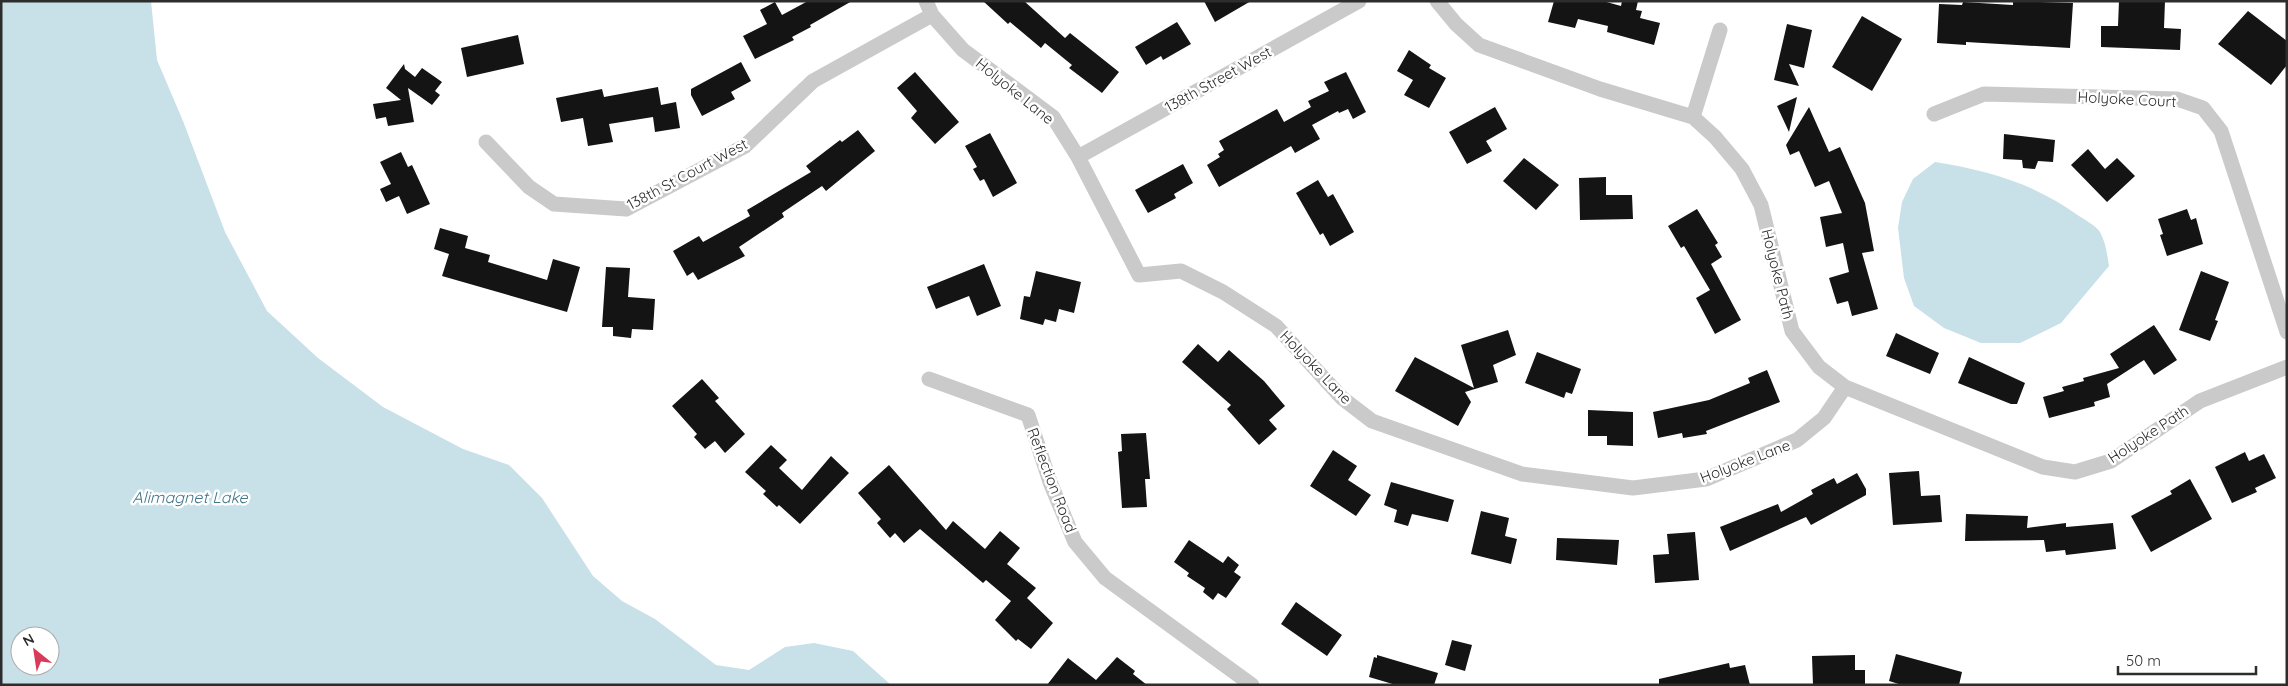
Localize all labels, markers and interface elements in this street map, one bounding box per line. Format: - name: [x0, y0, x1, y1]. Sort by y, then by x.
- street label: 138th Street West: [1161, 42, 1275, 116]
- street label: Holyoke Lane: [972, 54, 1058, 128]
- street label: Holyoke Court: [2077, 87, 2177, 111]
- street label: 138th St Court West: [623, 134, 751, 214]
- street label: Holyoke Path: [1758, 227, 1798, 321]
- street label: Holyoke Lane: [1276, 326, 1356, 408]
- street label: Holyoke Path: [2104, 401, 2192, 467]
- street label: Reflection Road: [1023, 425, 1081, 535]
- street label: Holyoke Lane: [1697, 435, 1793, 487]
- water label: Alimagnet Lake: [132, 487, 249, 507]
- north arrow: [10, 626, 60, 676]
- text: N: [20, 629, 37, 650]
- scale bar: [2118, 644, 2256, 676]
- text: 50 m: [2126, 651, 2161, 670]

